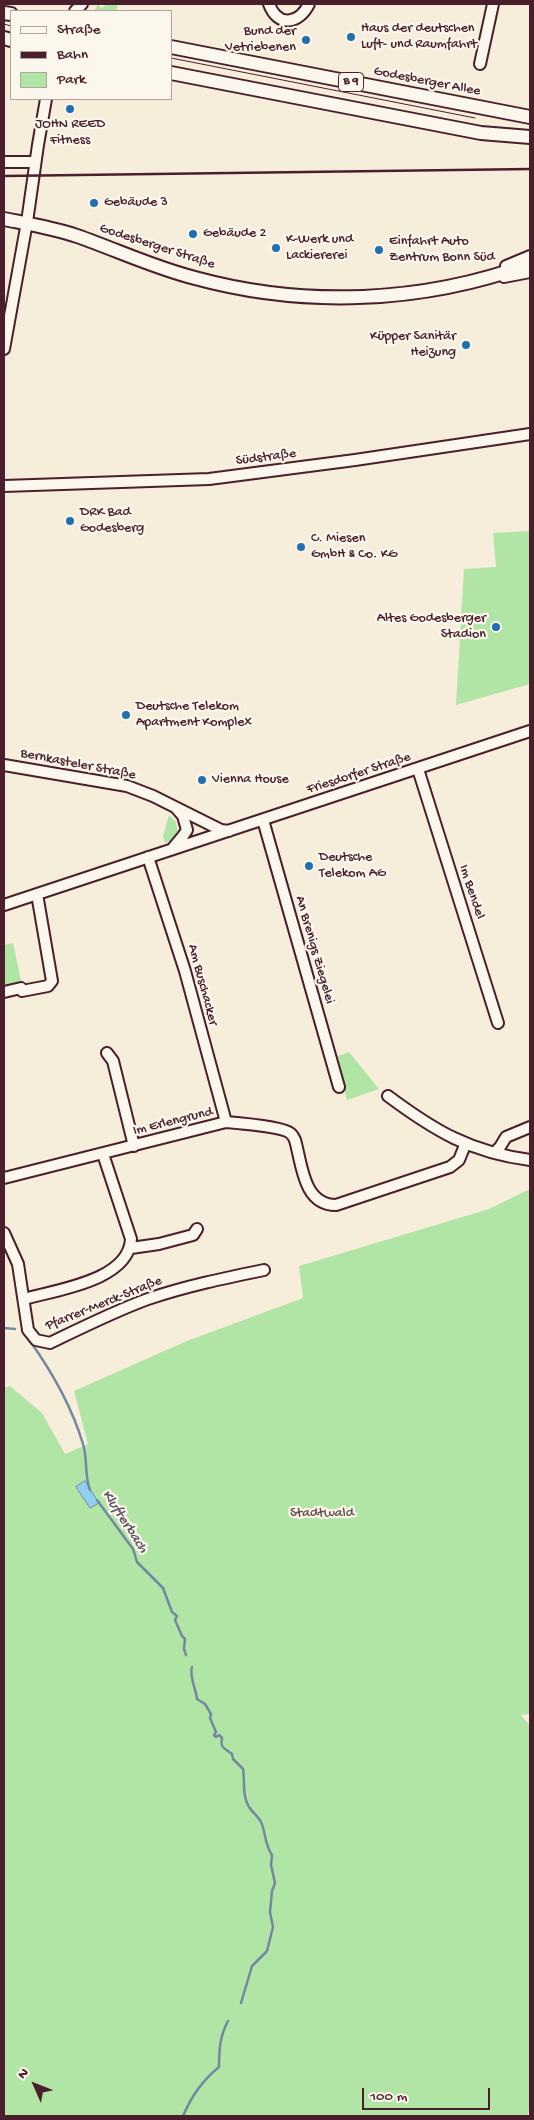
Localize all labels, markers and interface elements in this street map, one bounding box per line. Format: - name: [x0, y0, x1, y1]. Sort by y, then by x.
- legend: [10, 10, 172, 100]
- text: Straße: [57, 21, 101, 39]
- place label: Haus der deutschen Luft- und Raumfahrt: [361, 21, 477, 54]
- place label: Bund der Vetriebenen: [225, 24, 296, 56]
- marker: Haus der deutschen Luft- und Raumfahrt: [345, 31, 357, 43]
- marker: Bund der Vetriebenen: [300, 34, 312, 46]
- text: Bahn: [57, 46, 88, 64]
- street label: Godesberger Allee: [372, 63, 482, 101]
- text: Park: [57, 71, 86, 89]
- road number: B 9: [338, 72, 364, 91]
- marker: JOHN REED Fitness: [64, 103, 76, 115]
- place label: JOHN REED Fitness: [35, 117, 105, 150]
- place label: Gebäude 3: [104, 195, 168, 211]
- marker: Gebäude 3: [88, 197, 100, 209]
- street label: Godesberger Straße: [97, 220, 217, 274]
- place label: Gebäude 2: [203, 226, 266, 242]
- marker: Gebäude 2: [187, 228, 199, 240]
- place label: K-Werk und Lackiererei: [286, 232, 353, 264]
- place label: Einfahrt Auto Zentrum Bonn Süd: [389, 234, 495, 266]
- marker: K-Werk und Lackiererei: [270, 242, 282, 254]
- marker: Einfahrt Auto Zentrum Bonn Süd: [373, 244, 385, 256]
- place label: Küpper Sanitär Heizung: [370, 329, 456, 362]
- marker: Küpper Sanitär Heizung: [460, 339, 472, 351]
- street label: Südstraße: [235, 446, 297, 470]
- place label: DRK Bad Godesberg: [80, 505, 144, 538]
- marker: DRK Bad Godesberg: [64, 515, 76, 527]
- place label: C. Miesen GmbH & Co. KG: [311, 531, 397, 564]
- marker: C. Miesen GmbH & Co. KG: [295, 541, 307, 553]
- place label: Altes Godesberger Stadion: [377, 611, 486, 644]
- marker: Altes Godesberger Stadion: [490, 621, 502, 633]
- place label: Deutsche Telekom Apartment Komplex: [136, 699, 252, 732]
- marker: Deutsche Telekom Apartment Komplex: [120, 709, 132, 721]
- street label: Bernkasteler Straße: [19, 746, 137, 784]
- street label: Friesdorfer Straße: [305, 749, 413, 799]
- place label: Vienna House: [212, 772, 289, 788]
- marker: Vienna House: [196, 774, 208, 786]
- place label: Deutsche Telekom AG: [319, 850, 386, 882]
- marker: Deutsche Telekom AG: [303, 860, 315, 872]
- street label: Im Bendel: [454, 863, 488, 921]
- street label: An Brenigs Ziegelei: [291, 894, 337, 1006]
- street label: Am Buschacker: [183, 942, 221, 1028]
- street label: Im Erlengrund: [131, 1104, 215, 1140]
- street label: Pfarrer-Merck-Straße: [43, 1273, 165, 1335]
- water label: Klufterbach: [97, 1487, 151, 1557]
- park label: Stadtwald: [290, 1506, 354, 1522]
- north arrow: [10, 2060, 60, 2110]
- text: N: [15, 2065, 33, 2083]
- scale bar: [364, 2078, 492, 2110]
- text: 100 m: [370, 2088, 407, 2106]

